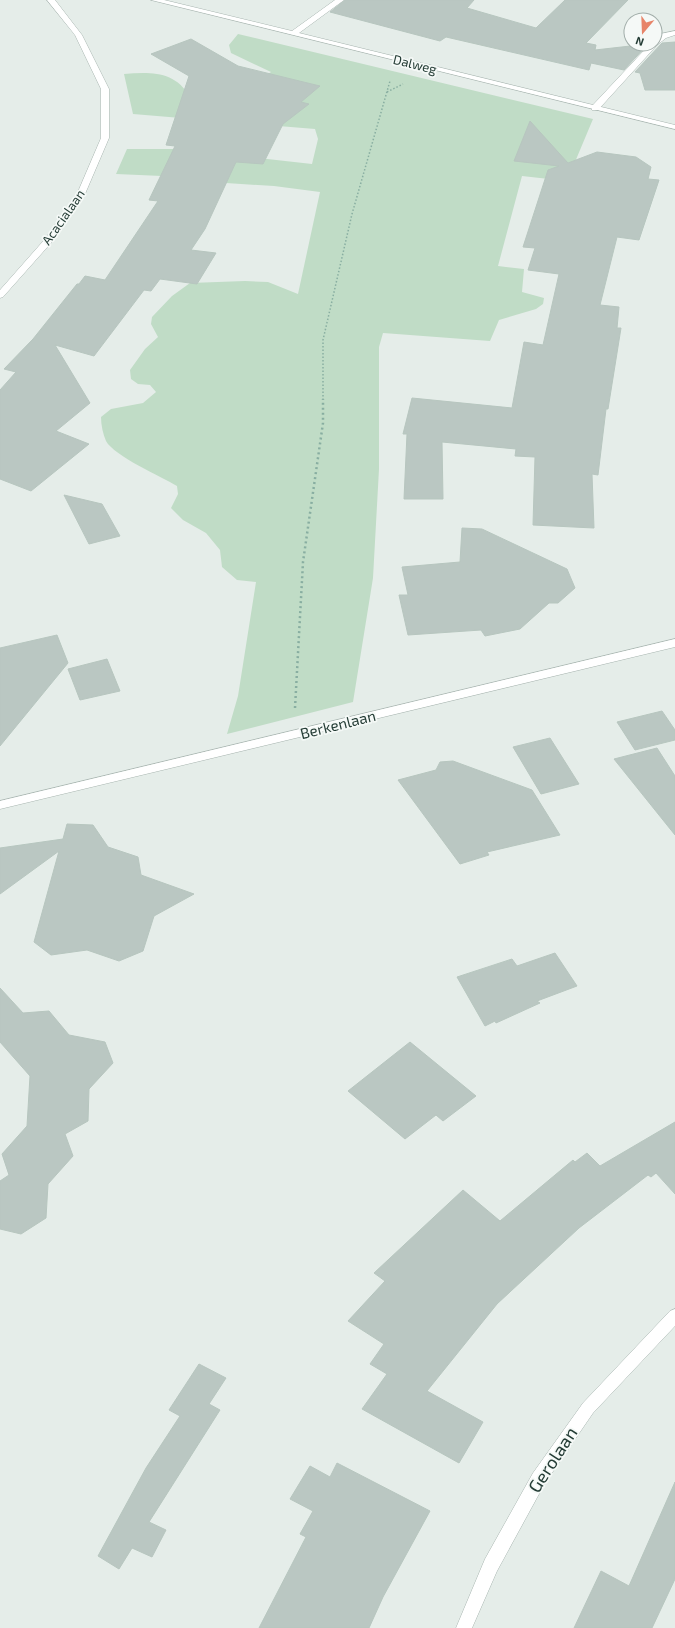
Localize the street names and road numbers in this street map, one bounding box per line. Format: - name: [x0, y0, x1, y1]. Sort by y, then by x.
- street label: Dalweg: [392, 51, 438, 77]
- street label: Acacialaan: [38, 186, 88, 248]
- street label: Berkenlaan: [298, 706, 377, 742]
- street label: Gerolaan: [523, 1423, 581, 1496]

